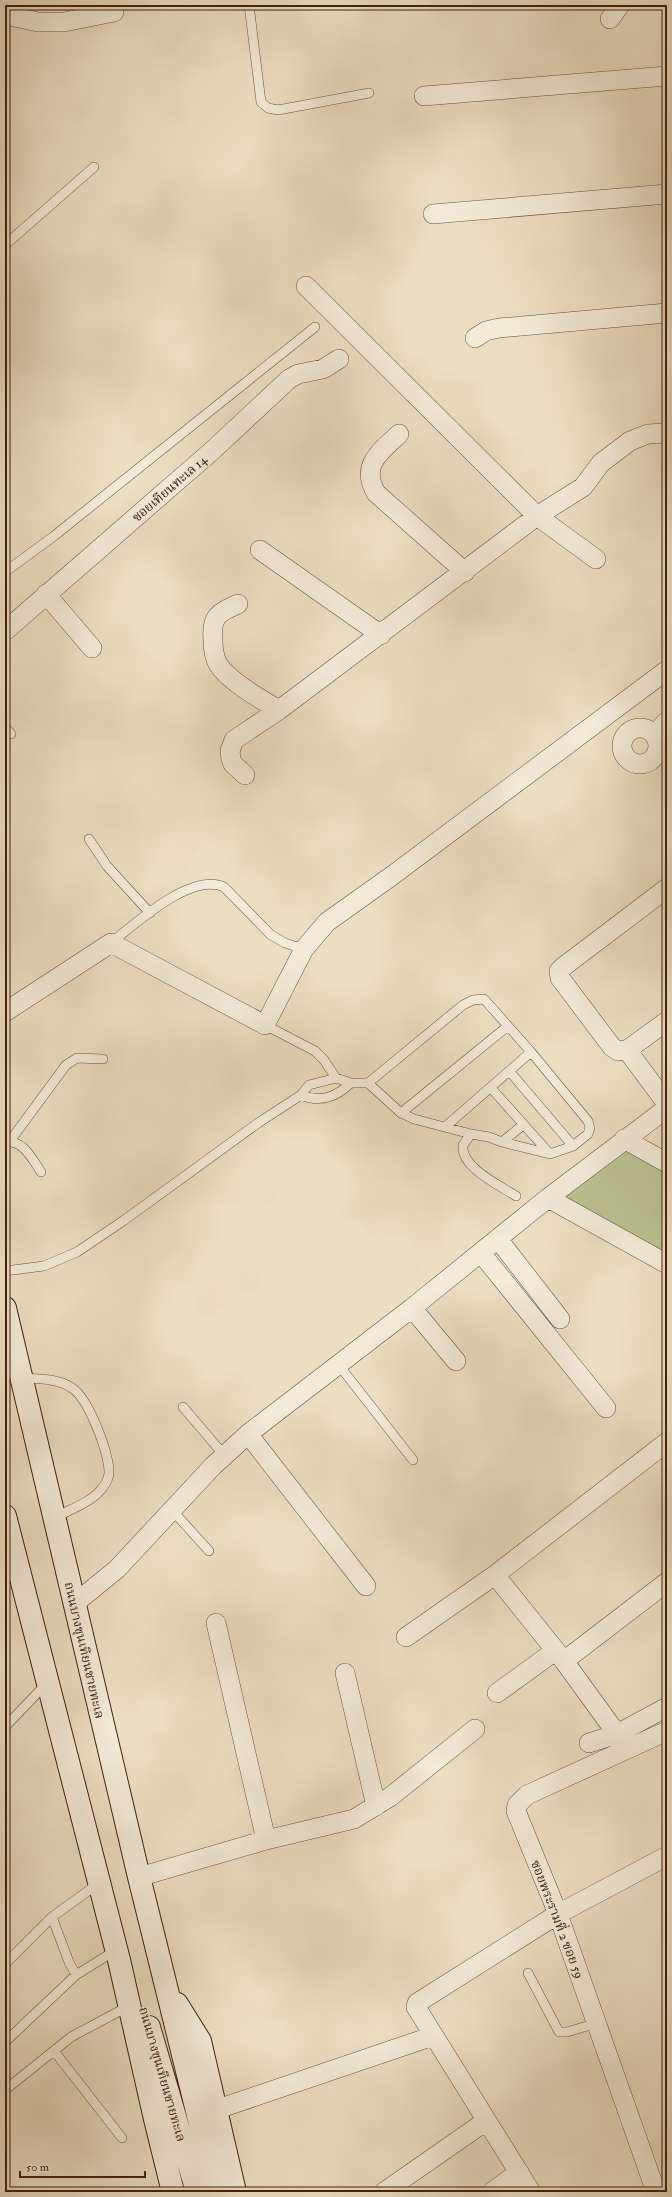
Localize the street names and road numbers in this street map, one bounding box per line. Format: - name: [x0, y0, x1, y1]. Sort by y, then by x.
- street label: ซอยเทียนทะเล 14: [129, 451, 211, 526]
- street label: ถนนบางขุนเทียนชายทะเล: [60, 1580, 108, 1720]
- street label: ซอยพระรามที่ 2 ซอย 59: [527, 1857, 589, 1981]
- street label: ถนนบางขุนเทียนชายทะเล: [135, 2005, 189, 2144]

